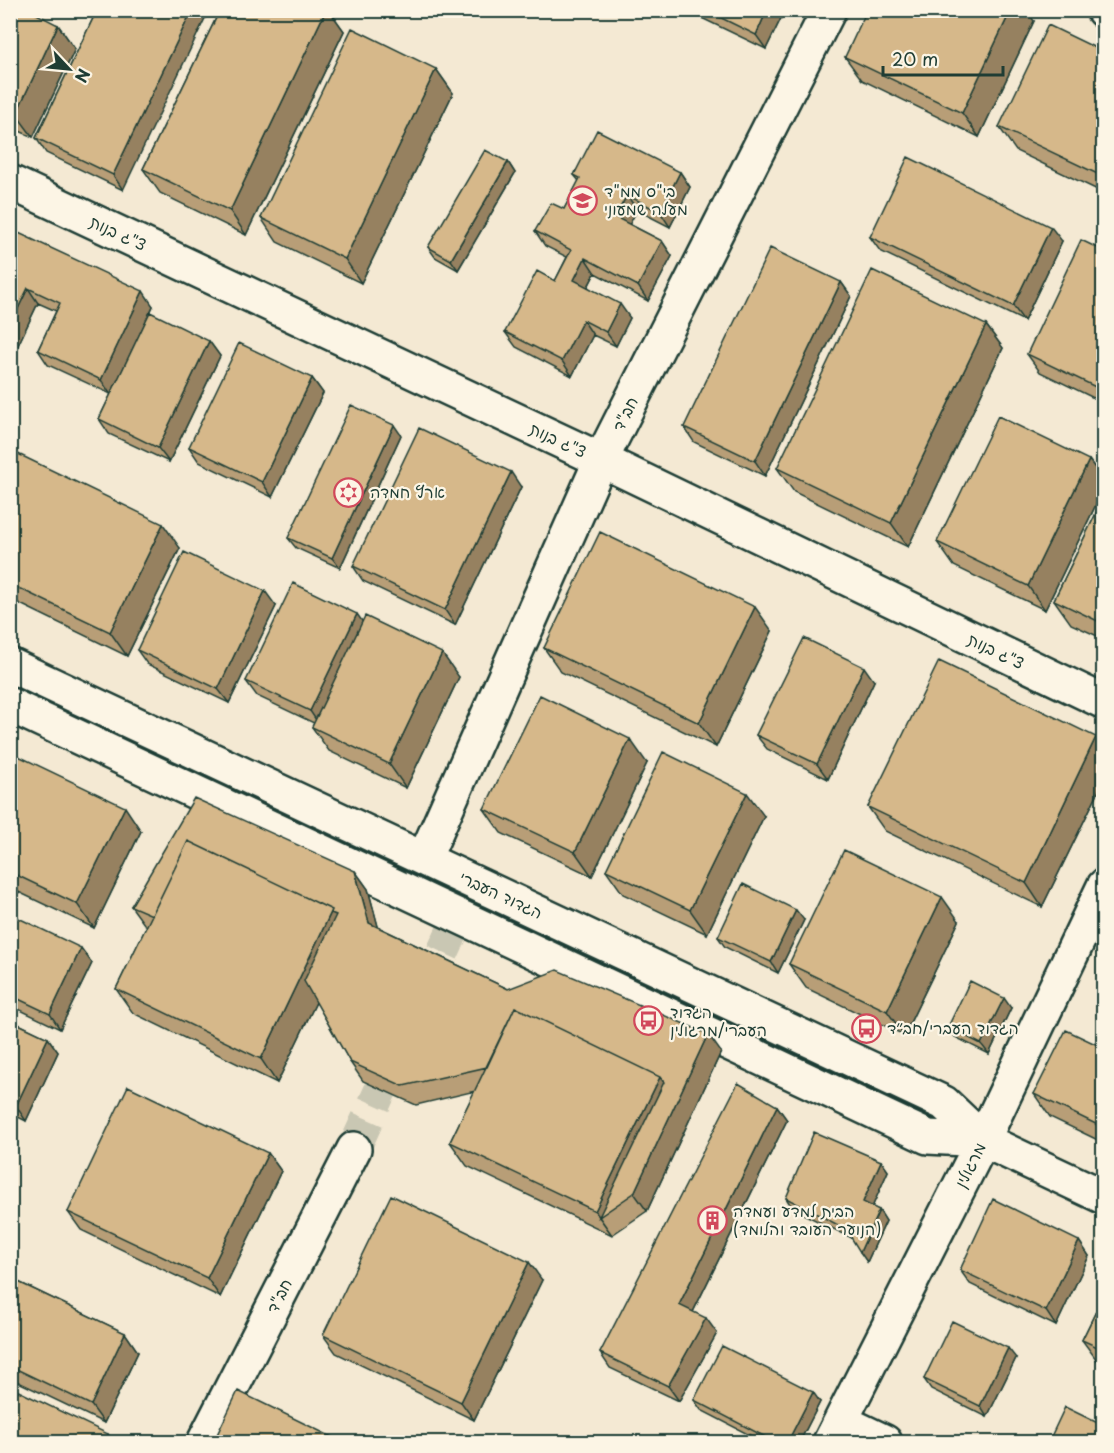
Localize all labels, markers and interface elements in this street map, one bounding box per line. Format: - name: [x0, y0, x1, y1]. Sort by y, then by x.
- north arrow: [39, 39, 99, 99]
- scale bar: [883, 39, 1003, 77]
- text: 20 m: [892, 45, 938, 72]
- text: N: [70, 65, 97, 87]
- place label: בי"ס ממ"ד מעלה שמעוני: [604, 178, 688, 220]
- school or university icon: בי"ס ממ"ד מעלה שמעוני: [567, 184, 599, 216]
- street label: צ"ג בנות: [86, 208, 151, 256]
- street label: חב"ד: [605, 392, 643, 435]
- street label: צ"ג בנות: [526, 415, 591, 463]
- synagogue icon: ארץ חמדה: [333, 476, 365, 508]
- place label: ארץ חמדה: [370, 479, 445, 503]
- street label: צ"ג בנות: [964, 626, 1029, 674]
- street label: הגדוד העברי: [456, 864, 547, 924]
- place label: הגדוד העברי/מרגולין: [670, 999, 767, 1041]
- bus stop icon: הגדוד העברי/מרגולין: [633, 1005, 665, 1037]
- bus stop icon: הגדוד העברי/חב״ד: [850, 1012, 882, 1044]
- place label: הגדוד העברי/חב״ד: [887, 1015, 1019, 1039]
- street label: מרגולין: [948, 1138, 991, 1191]
- place label: הבית למדע ועמדה (הנוער העובד והלומד): [733, 1198, 881, 1240]
- building icon: הבית למדע ועמדה (הנוער העובד והלומד): [696, 1204, 728, 1236]
- street label: חב"ד: [259, 1274, 297, 1317]

